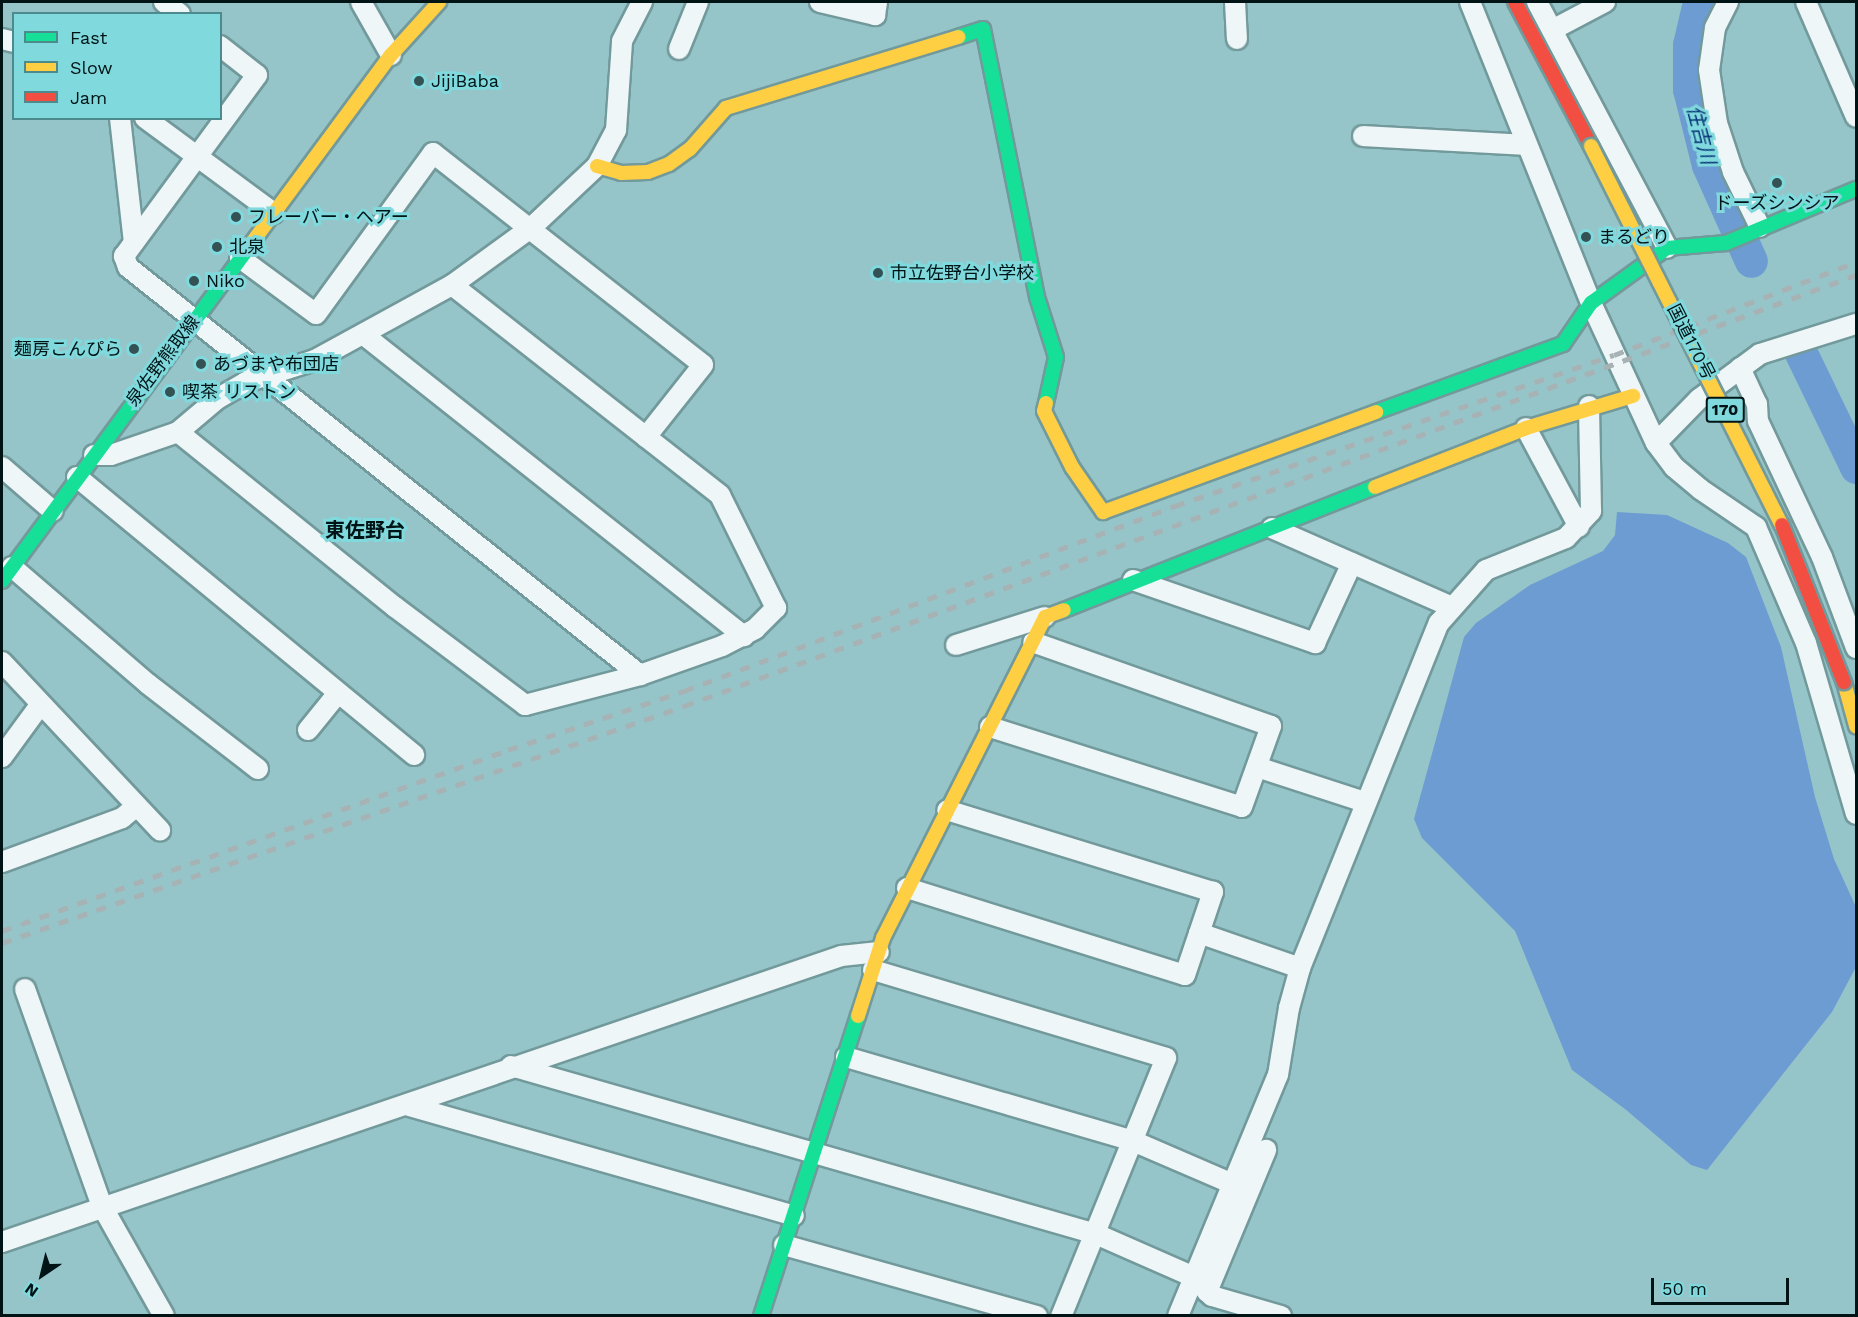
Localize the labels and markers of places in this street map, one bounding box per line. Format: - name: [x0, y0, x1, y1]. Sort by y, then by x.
- place label: JijiBaba: [431, 70, 499, 92]
- marker: JijiBaba: [412, 74, 426, 88]
- marker: ドーズシンシア: [1770, 176, 1784, 190]
- place label: ドーズシンシア: [1714, 192, 1840, 214]
- place label: フレーバー・ヘアー: [248, 206, 409, 228]
- marker: フレーバー・ヘアー: [229, 210, 243, 224]
- place label: まるどり: [1598, 226, 1670, 248]
- marker: まるどり: [1579, 230, 1593, 244]
- place label: 北泉: [229, 236, 265, 258]
- marker: 北泉: [210, 240, 224, 254]
- place label: 市立佐野台小学校: [890, 262, 1034, 284]
- marker: 市立佐野台小学校: [871, 266, 885, 280]
- place label: Niko: [206, 270, 245, 292]
- marker: Niko: [187, 274, 201, 288]
- place label: 麺房こんぴら: [14, 338, 122, 360]
- marker: 麺房こんぴら: [127, 342, 141, 356]
- place label: あづまや布団店: [213, 353, 339, 375]
- marker: あづまや布団店: [194, 357, 208, 371]
- place label: 喫茶 リストン: [182, 381, 296, 403]
- marker: 喫茶 リストン: [163, 385, 177, 399]

